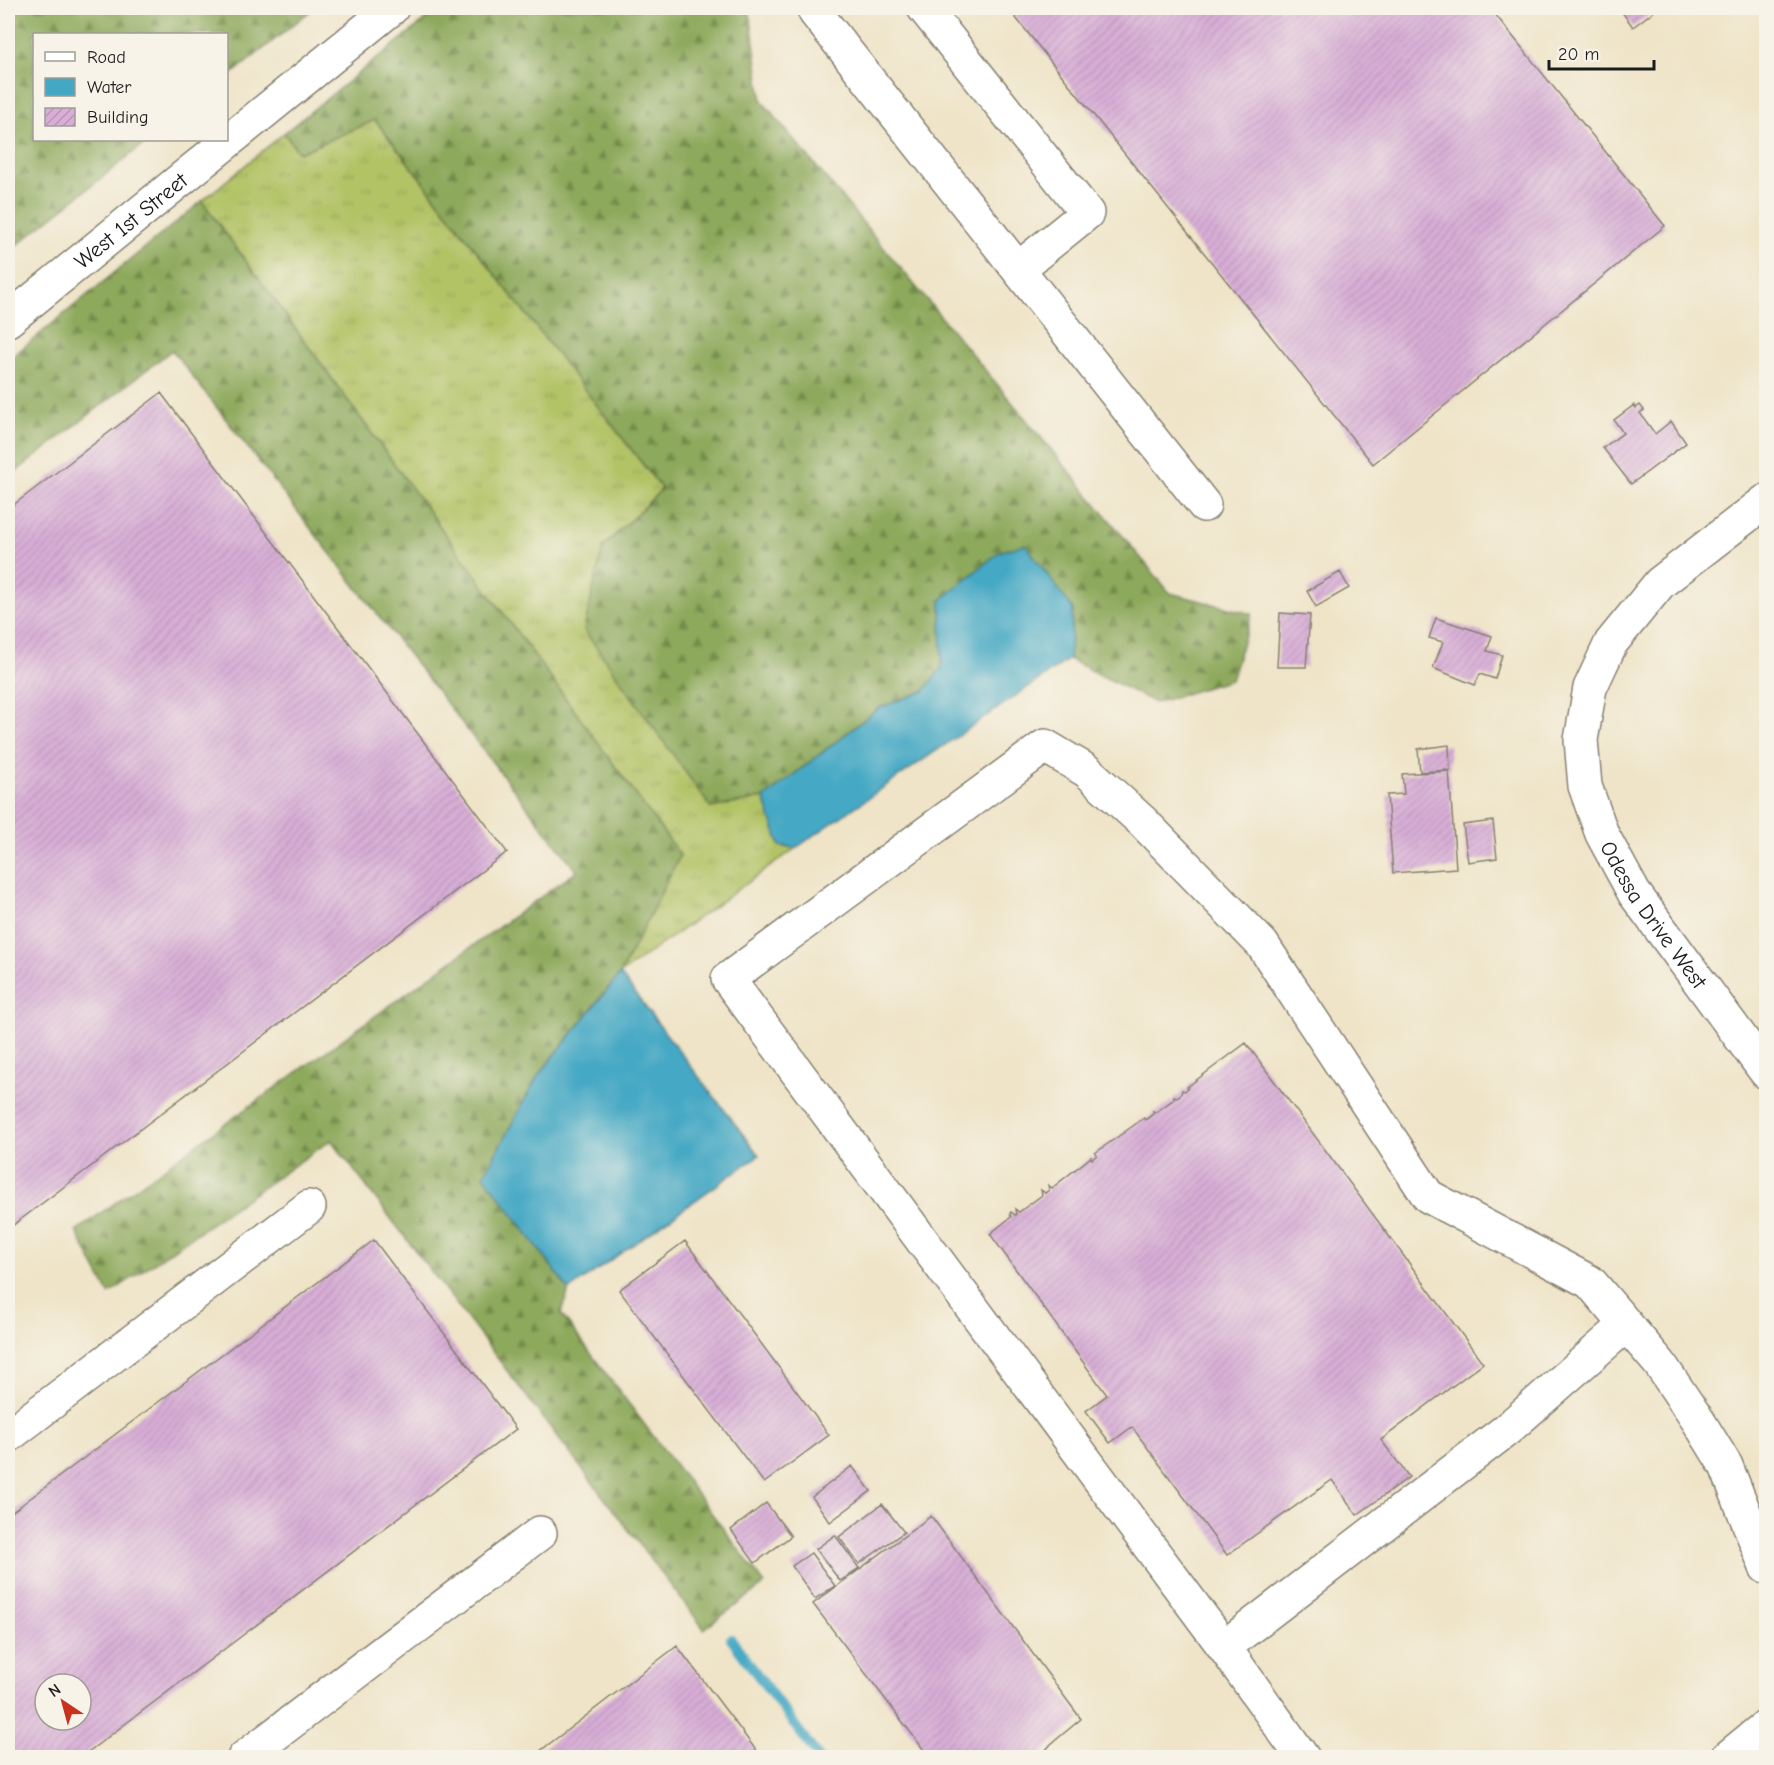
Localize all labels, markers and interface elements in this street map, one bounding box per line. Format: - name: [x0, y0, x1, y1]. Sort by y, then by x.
- legend: [33, 33, 228, 141]
- scale bar: [1549, 33, 1654, 71]
- text: 20 m: [1558, 44, 1599, 65]
- text: Road: [87, 47, 126, 68]
- text: Water: [87, 77, 132, 98]
- text: Building: [87, 107, 149, 128]
- street label: West 1st Street: [69, 167, 194, 275]
- street label: Odessa Drive West: [1594, 837, 1712, 995]
- north arrow: [33, 1672, 93, 1732]
- text: N: [45, 1680, 64, 1701]

